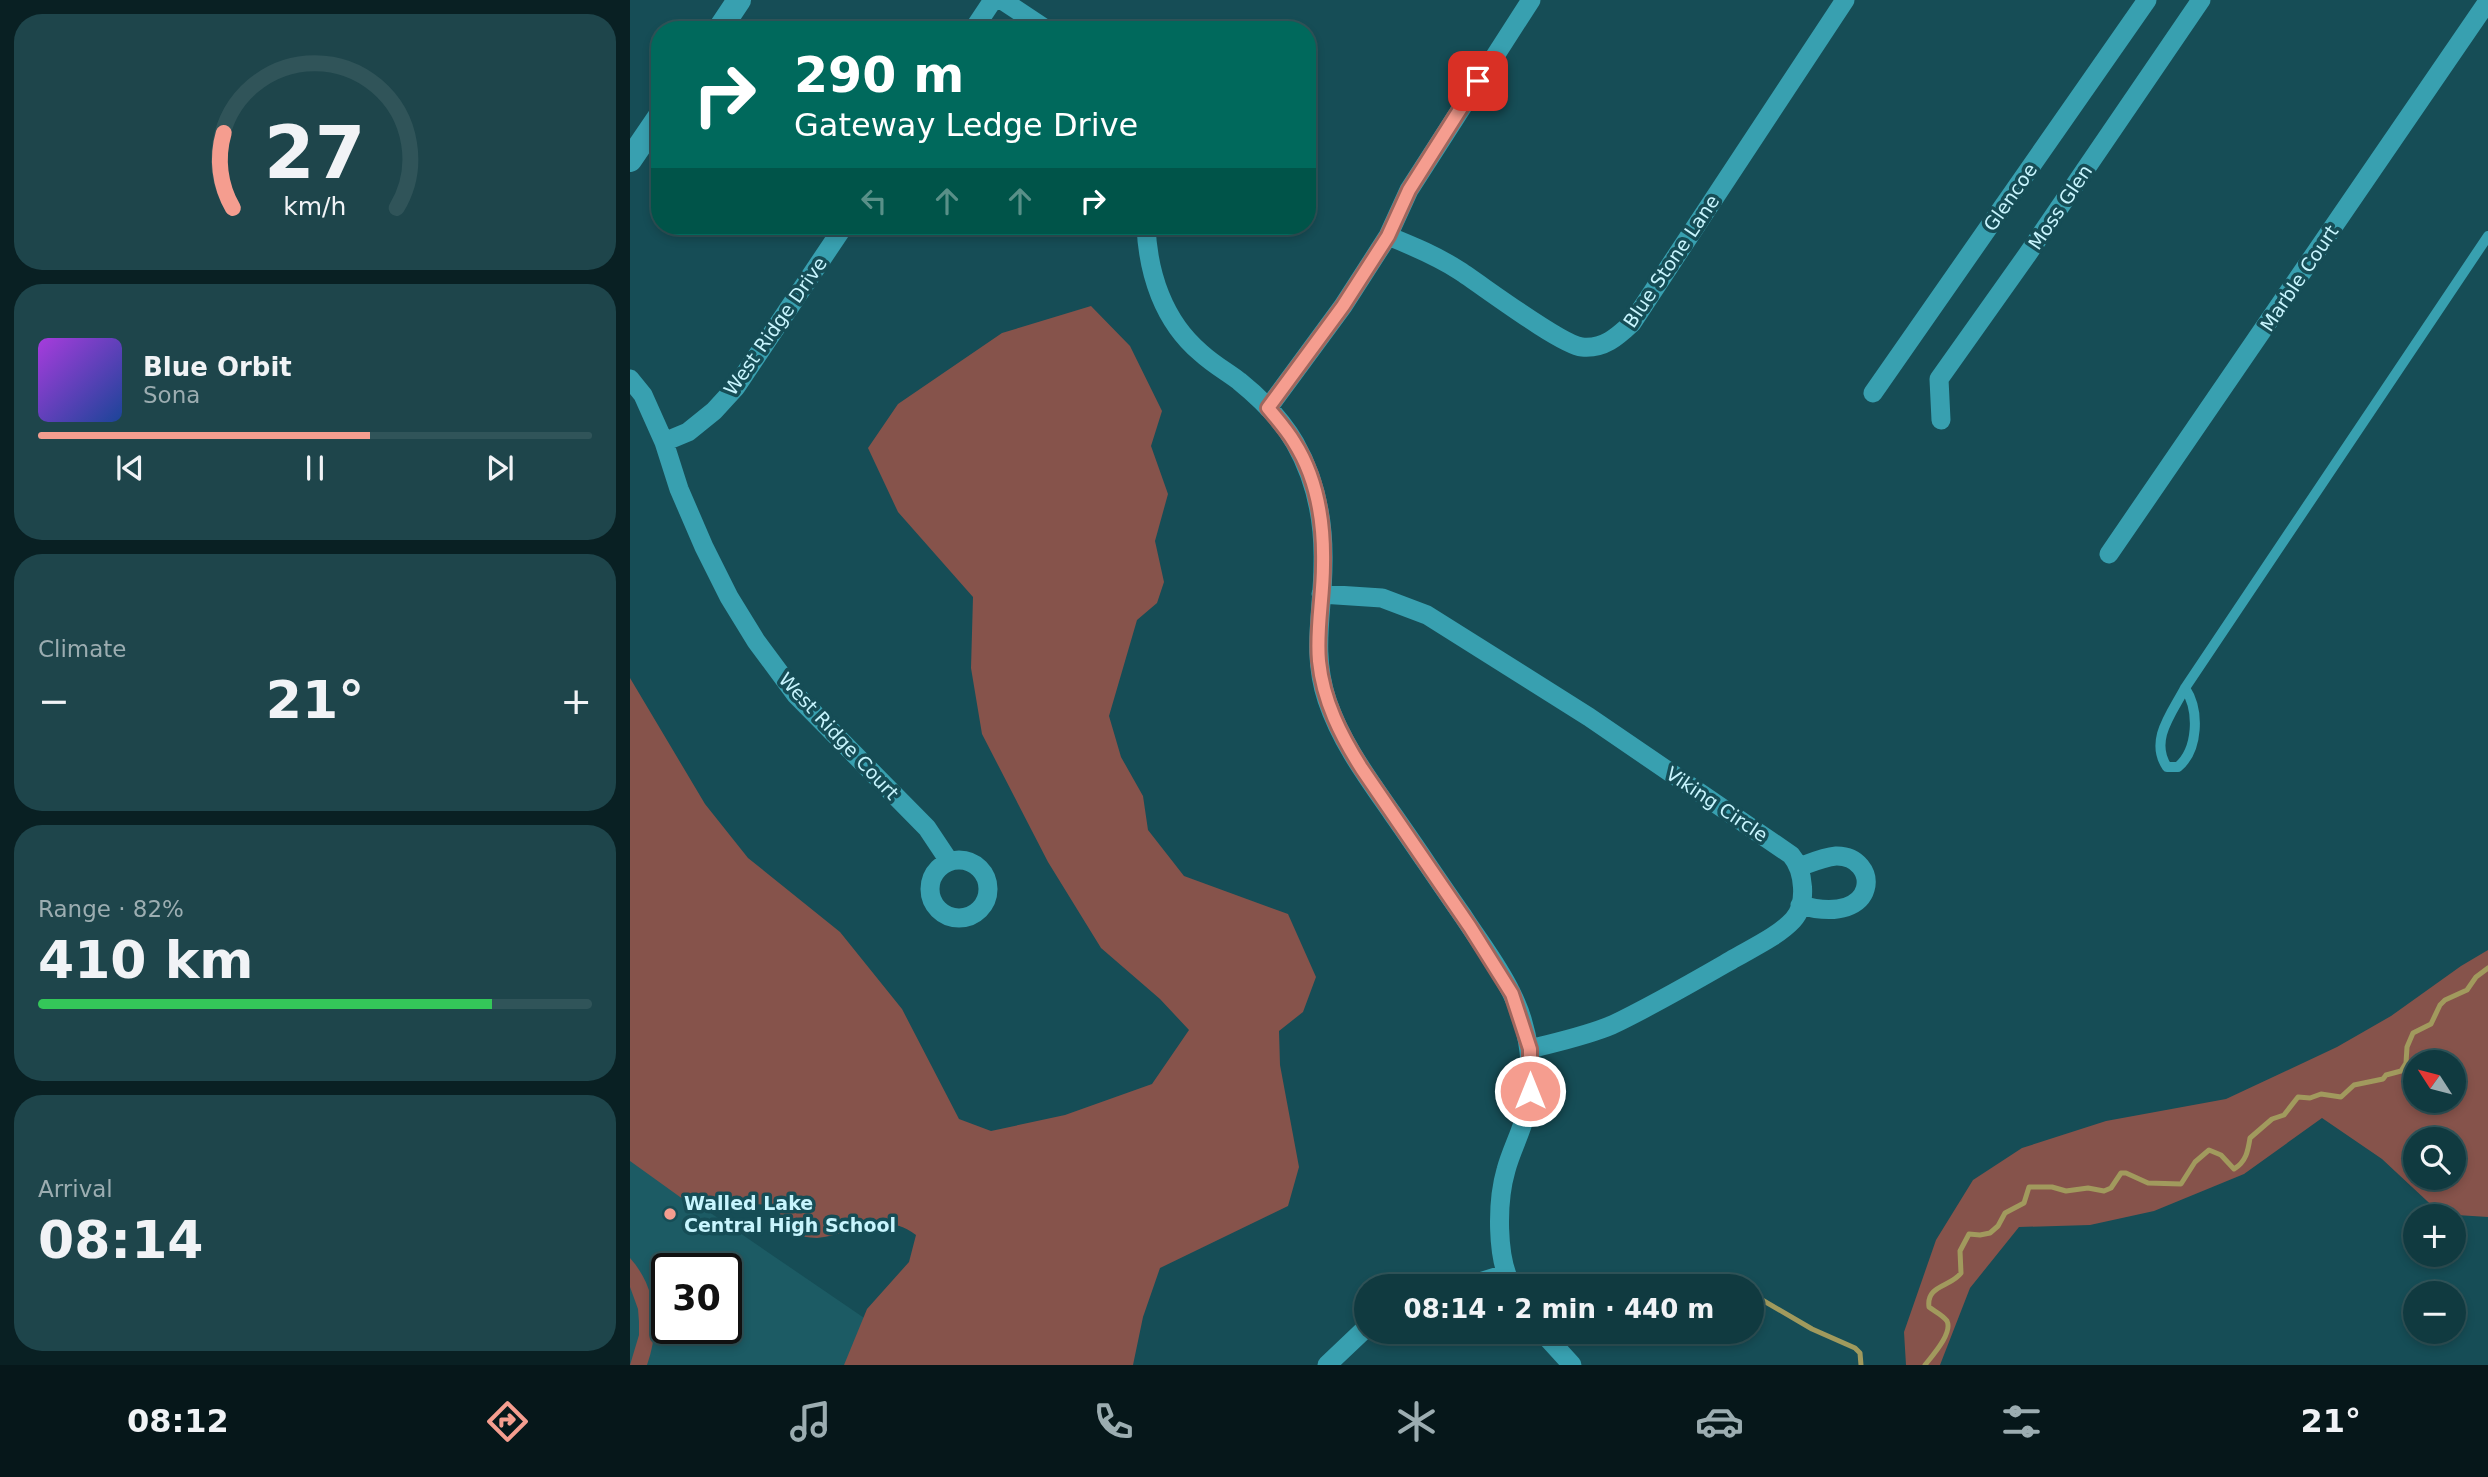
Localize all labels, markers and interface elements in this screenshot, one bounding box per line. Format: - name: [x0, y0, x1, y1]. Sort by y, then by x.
- text: 290 m: [794, 47, 964, 104]
- icon: right: [679, 49, 770, 140]
- pin: [1448, 51, 1508, 111]
- icon: arrive: [1459, 62, 1497, 100]
- text: Gateway Ledge Drive: [794, 106, 1138, 144]
- text: 27: [264, 110, 366, 195]
- street label: Glencoe: [1979, 159, 2041, 235]
- street label: Moss Glen: [2024, 160, 2096, 254]
- icon: left: [855, 182, 893, 220]
- icon: ahead: [928, 182, 966, 220]
- icon: ahead: [1001, 182, 1039, 220]
- icon: right: [1074, 182, 1112, 220]
- street label: Blue Stone Lane: [1619, 191, 1723, 331]
- text: km/h: [283, 192, 347, 221]
- street label: Marble Court: [2255, 221, 2343, 335]
- street label: West Ridge Drive: [719, 253, 831, 399]
- text: Blue Orbit: [143, 352, 292, 382]
- text: Sona: [143, 382, 200, 408]
- icon: previous: [111, 449, 149, 487]
- icon: pause: [296, 449, 334, 487]
- icon: next: [481, 449, 519, 487]
- text: Climate: [38, 636, 127, 662]
- street label: West Ridge Court: [775, 668, 903, 804]
- text: 21°: [266, 670, 364, 730]
- text: −: [38, 679, 70, 723]
- text: +: [560, 679, 592, 723]
- street label: Viking Circle: [1662, 762, 1772, 846]
- text: Range · 82%: [38, 896, 184, 922]
- text: 410 km: [38, 930, 253, 990]
- north arrow: [2403, 1050, 2466, 1113]
- map controls: [2403, 1050, 2466, 1344]
- position arrow: [1493, 1054, 1567, 1128]
- button: search: [2403, 1127, 2466, 1190]
- text: Arrival: [38, 1176, 113, 1202]
- place label: Walled Lake Central High School: [684, 1192, 896, 1236]
- button: +: [2403, 1204, 2466, 1267]
- marker: Walled Lake Central High School: [662, 1206, 678, 1222]
- text: 08:14: [38, 1210, 204, 1270]
- speed limit sign: 30: [651, 1253, 742, 1344]
- button: −: [2403, 1281, 2466, 1344]
- text: 08:14 · 2 min · 440 m: [1404, 1294, 1714, 1324]
- icon: directions: [483, 1397, 532, 1446]
- icon: music: [786, 1397, 835, 1446]
- icon: phone: [1089, 1397, 1138, 1446]
- icon: climate: [1392, 1397, 1441, 1446]
- icon: car: [1695, 1397, 1744, 1446]
- icon: filters: [1997, 1397, 2046, 1446]
- text: 08:12: [127, 1402, 229, 1440]
- text: 21°: [2300, 1402, 2361, 1440]

